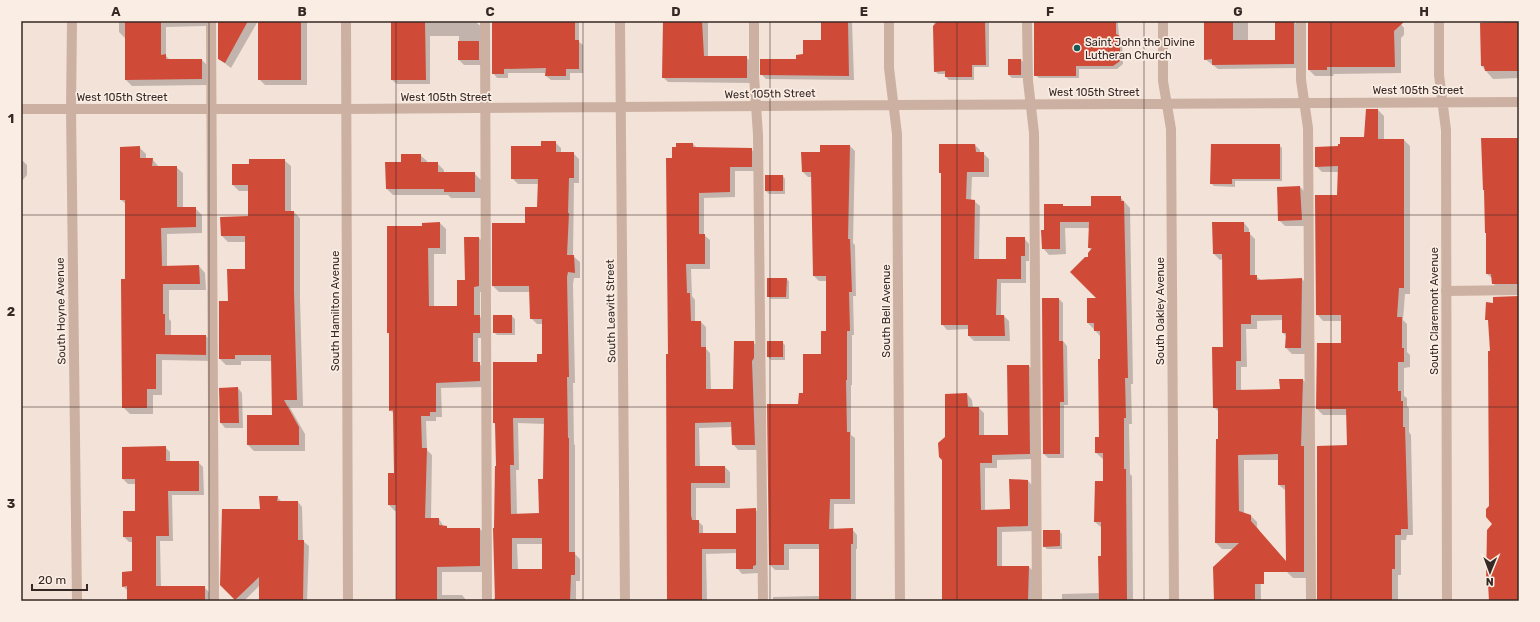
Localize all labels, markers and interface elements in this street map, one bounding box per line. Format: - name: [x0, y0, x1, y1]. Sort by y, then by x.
- text: A: [111, 4, 121, 19]
- text: B: [297, 4, 307, 19]
- text: C: [485, 4, 495, 19]
- text: D: [671, 4, 681, 19]
- text: E: [860, 4, 868, 19]
- text: F: [1046, 4, 1054, 19]
- text: G: [1233, 4, 1243, 19]
- text: H: [1419, 4, 1429, 19]
- place label: Saint John the Divine Lutheran Church: [1085, 36, 1195, 62]
- marker: Saint John the Divine Lutheran Church: [1072, 43, 1082, 53]
- street label: West 105th Street: [1372, 84, 1464, 97]
- street label: West 105th Street: [1048, 86, 1140, 99]
- street label: West 105th Street: [724, 87, 816, 101]
- street label: West 105th Street: [76, 91, 168, 104]
- street label: West 105th Street: [400, 91, 492, 104]
- text: 1: [8, 111, 14, 126]
- street label: South Claremont Avenue: [1428, 247, 1441, 375]
- street label: South Hamilton Avenue: [329, 251, 342, 371]
- street label: South Hoyne Avenue: [54, 257, 68, 365]
- street label: South Oakley Avenue: [1154, 257, 1167, 365]
- street label: South Leavitt Street: [604, 258, 618, 363]
- street label: South Bell Avenue: [880, 264, 893, 358]
- text: 2: [7, 304, 15, 319]
- text: 3: [7, 496, 16, 511]
- north arrow: [1470, 552, 1510, 592]
- scale bar: [32, 566, 87, 592]
- text: 20 m: [38, 573, 66, 587]
- text: N: [1486, 575, 1494, 588]

